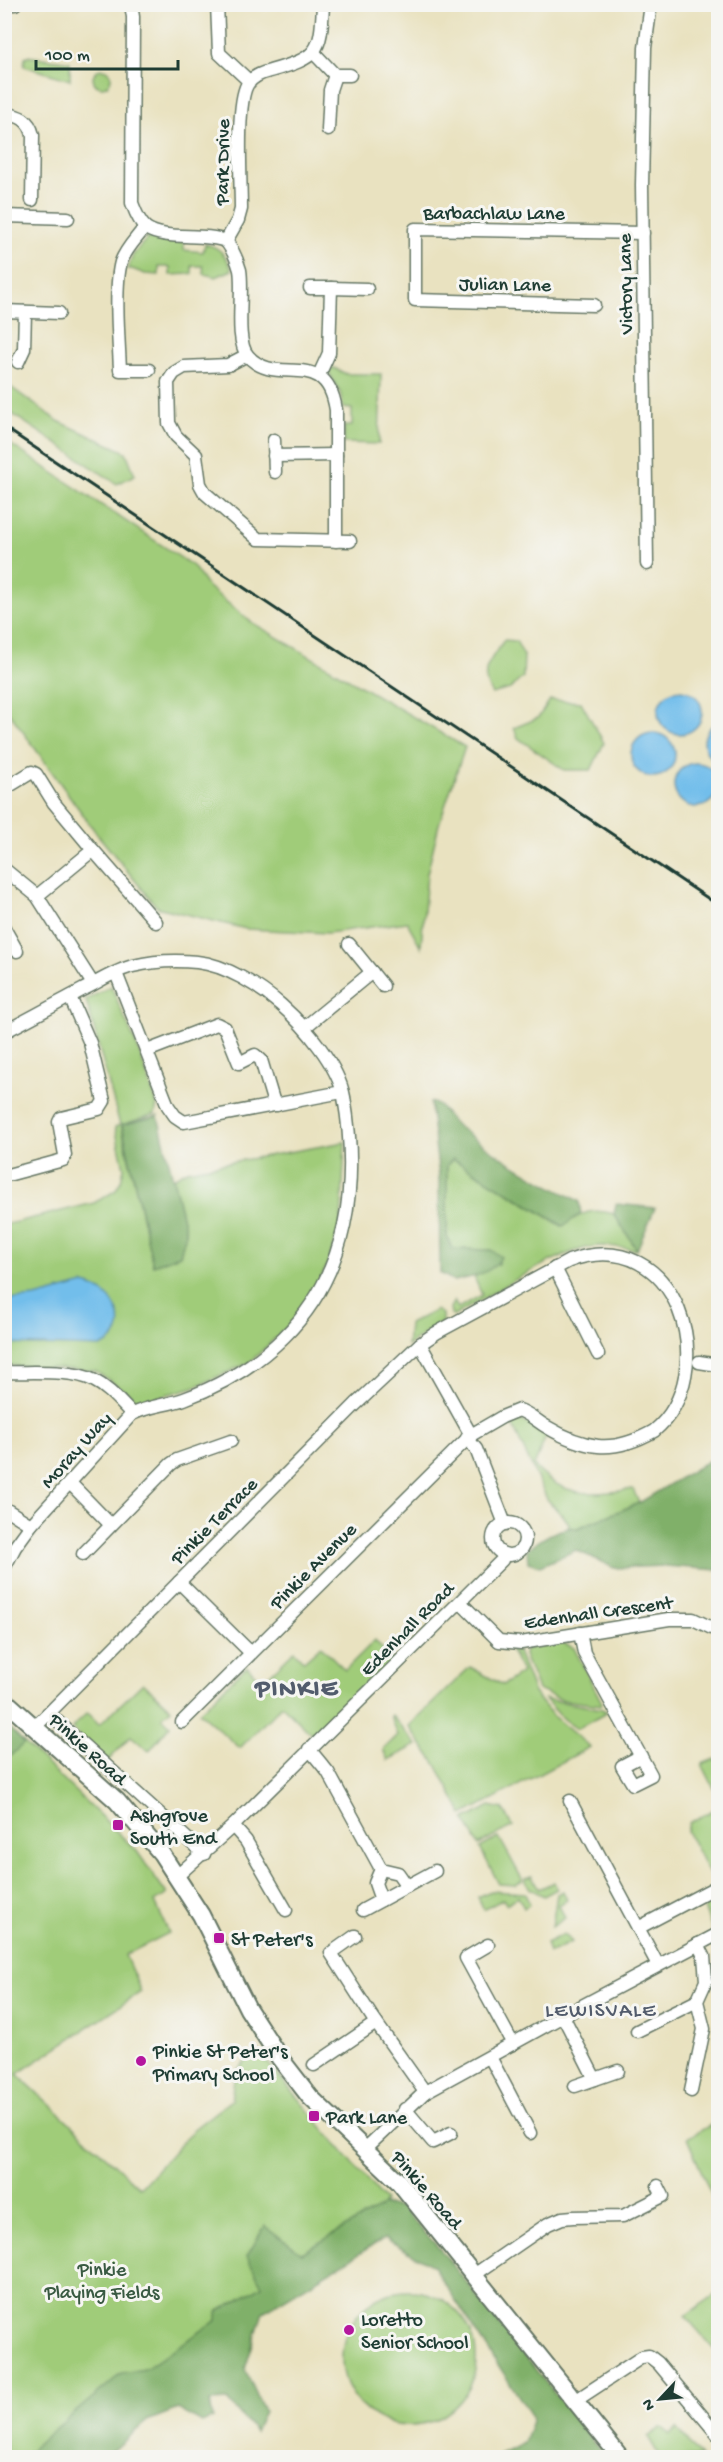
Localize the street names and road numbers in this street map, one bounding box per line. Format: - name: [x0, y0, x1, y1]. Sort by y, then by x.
- street label: Park Drive: [212, 118, 237, 206]
- street label: Barbachlaw Lane: [422, 204, 565, 227]
- street label: Victory Lane: [615, 233, 640, 335]
- street label: Julian Lane: [459, 274, 552, 299]
- street label: Moray Way: [37, 1408, 118, 1494]
- street label: Pinkie Terrace: [166, 1474, 264, 1571]
- street label: Pinkie Avenue: [266, 1519, 363, 1616]
- street label: Edenhall Road: [357, 1577, 462, 1682]
- street label: Edenhall Crescent: [523, 1592, 676, 1636]
- street label: Pinkie Road: [42, 1709, 132, 1793]
- street label: Pinkie Road: [384, 2146, 467, 2237]

